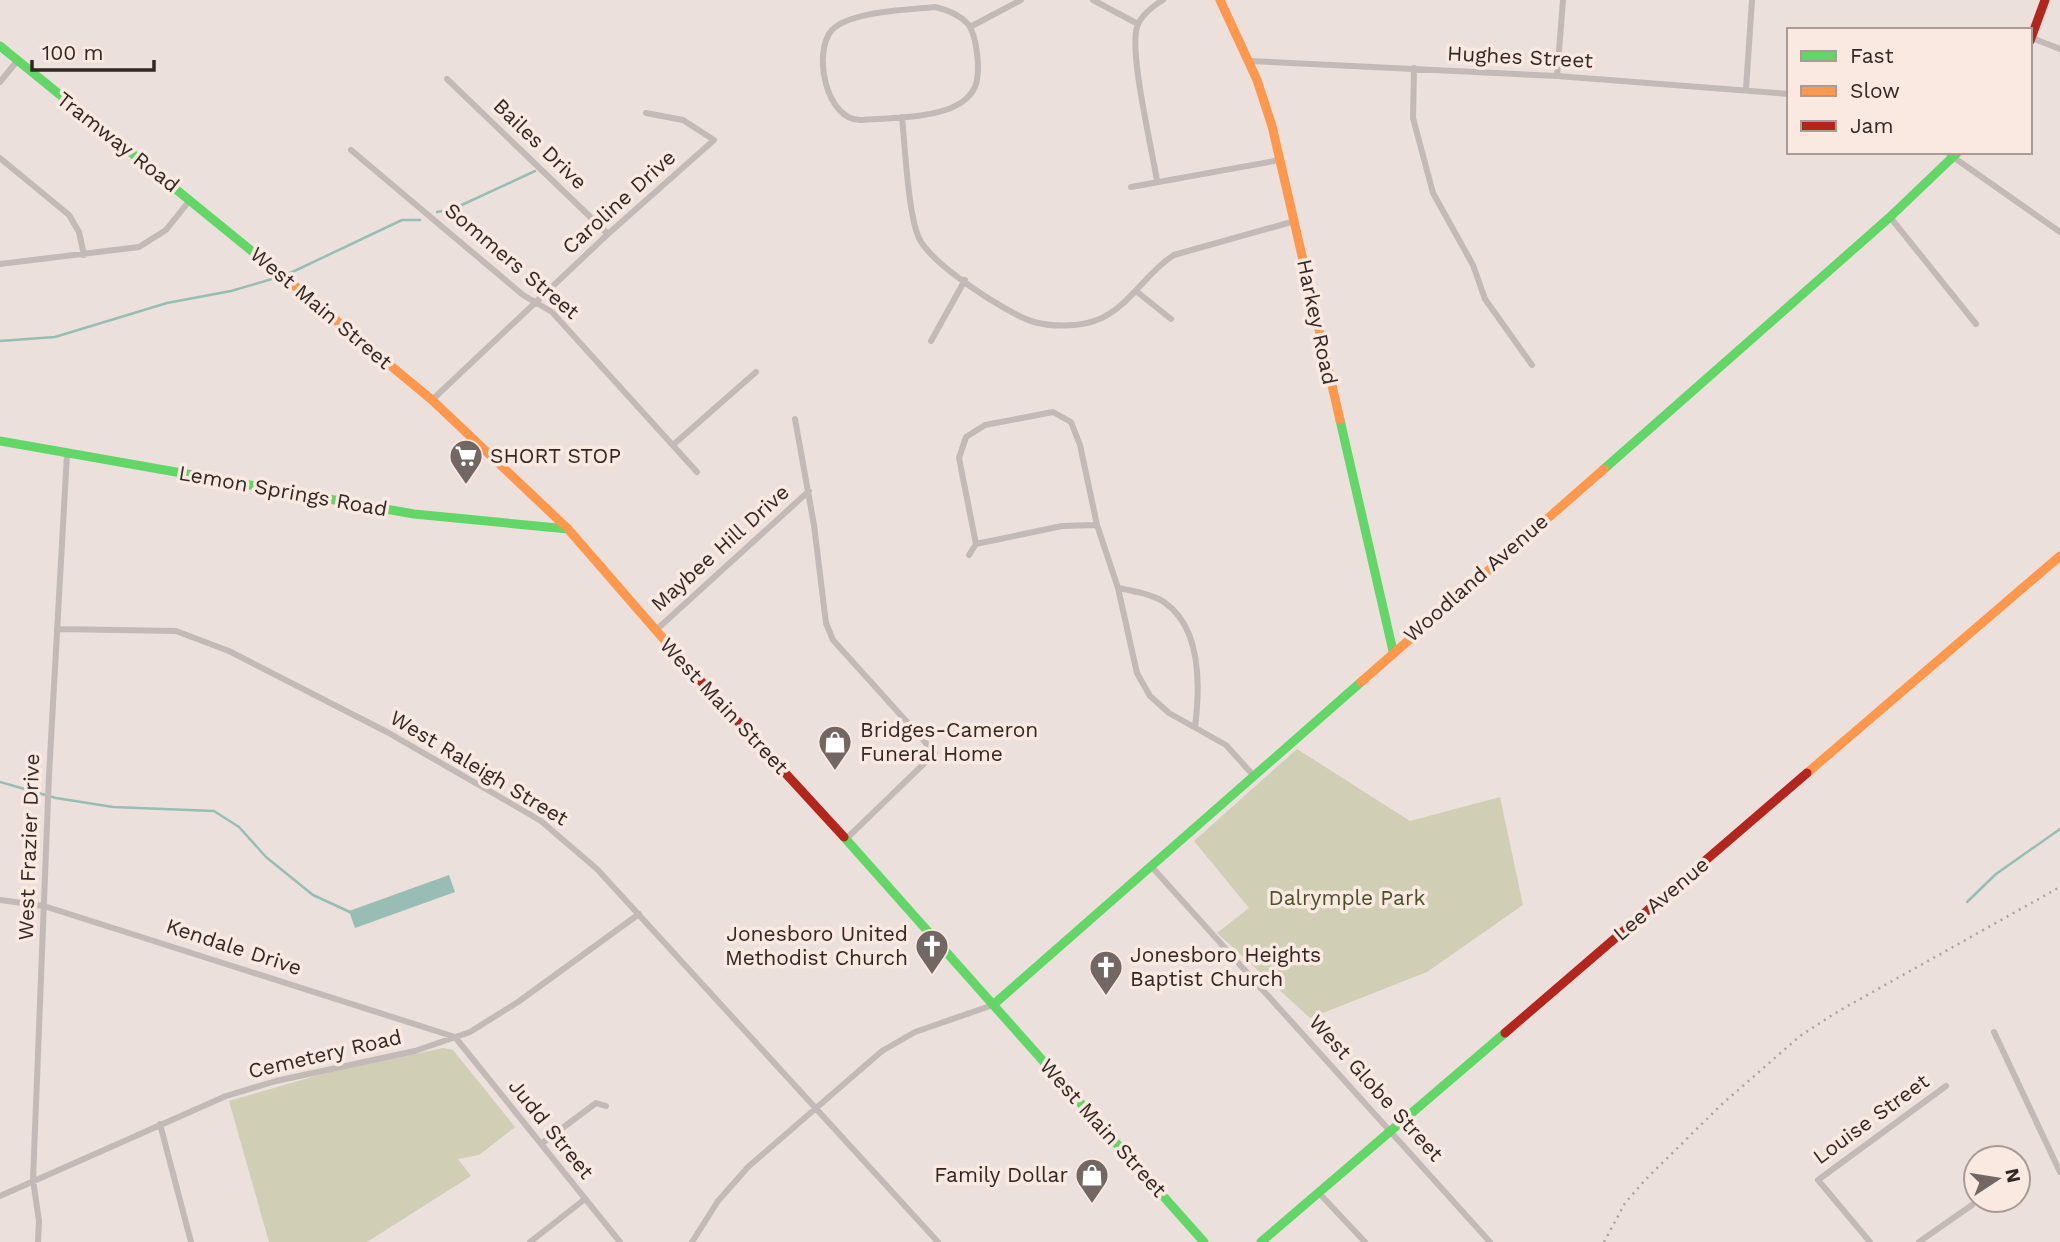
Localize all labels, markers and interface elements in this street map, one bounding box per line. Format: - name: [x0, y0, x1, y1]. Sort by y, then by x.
- scale bar: [32, 28, 154, 72]
- legend: [1787, 28, 2032, 154]
- text: 100 m: [42, 40, 104, 65]
- street label: Hughes Street: [1447, 40, 1594, 73]
- text: Fast: [1850, 43, 1894, 68]
- text: Slow: [1850, 78, 1900, 103]
- street label: Tramway Road: [52, 86, 185, 197]
- street label: Bailes Drive: [488, 93, 592, 194]
- text: Jam: [1850, 113, 1893, 138]
- street label: Caroline Drive: [557, 144, 680, 259]
- street label: Sommers Street: [440, 197, 585, 324]
- street label: West Main Street: [245, 241, 397, 374]
- street label: Harkey Road: [1292, 257, 1343, 387]
- supermarket icon: SHORT STOP: [447, 437, 485, 486]
- place label: SHORT STOP: [490, 443, 621, 468]
- street label: Lemon Springs Road: [177, 460, 389, 521]
- street label: Maybee Hill Drive: [646, 479, 794, 616]
- street label: Woodland Avenue: [1398, 508, 1553, 647]
- street label: West Main Street: [655, 632, 794, 779]
- street label: West Raleigh Street: [386, 705, 573, 831]
- place label: Bridges-Cameron Funeral Home: [860, 717, 1038, 766]
- shop icon: Bridges-Cameron Funeral Home: [816, 723, 854, 772]
- street label: West Frazier Drive: [13, 753, 44, 941]
- street label: Lee Avenue: [1608, 851, 1714, 946]
- park label: Dalrymple Park: [1269, 885, 1426, 910]
- street label: Kendale Drive: [163, 913, 305, 980]
- place label: Jonesboro United Methodist Church: [725, 921, 908, 970]
- church icon: Jonesboro United Methodist Church: [913, 927, 951, 976]
- place label: Jonesboro Heights Baptist Church: [1130, 942, 1321, 991]
- church icon: Jonesboro Heights Baptist Church: [1087, 948, 1125, 997]
- street label: West Globe Street: [1304, 1009, 1449, 1166]
- street label: Cemetery Road: [246, 1024, 404, 1083]
- street label: West Main Street: [1035, 1053, 1172, 1202]
- street label: Louise Street: [1808, 1068, 1934, 1169]
- street label: Judd Street: [503, 1074, 599, 1184]
- north arrow: [1962, 1144, 2032, 1214]
- shop icon: Family Dollar: [1073, 1156, 1111, 1205]
- place label: Family Dollar: [934, 1162, 1068, 1187]
- text: N: [2000, 1166, 2026, 1185]

